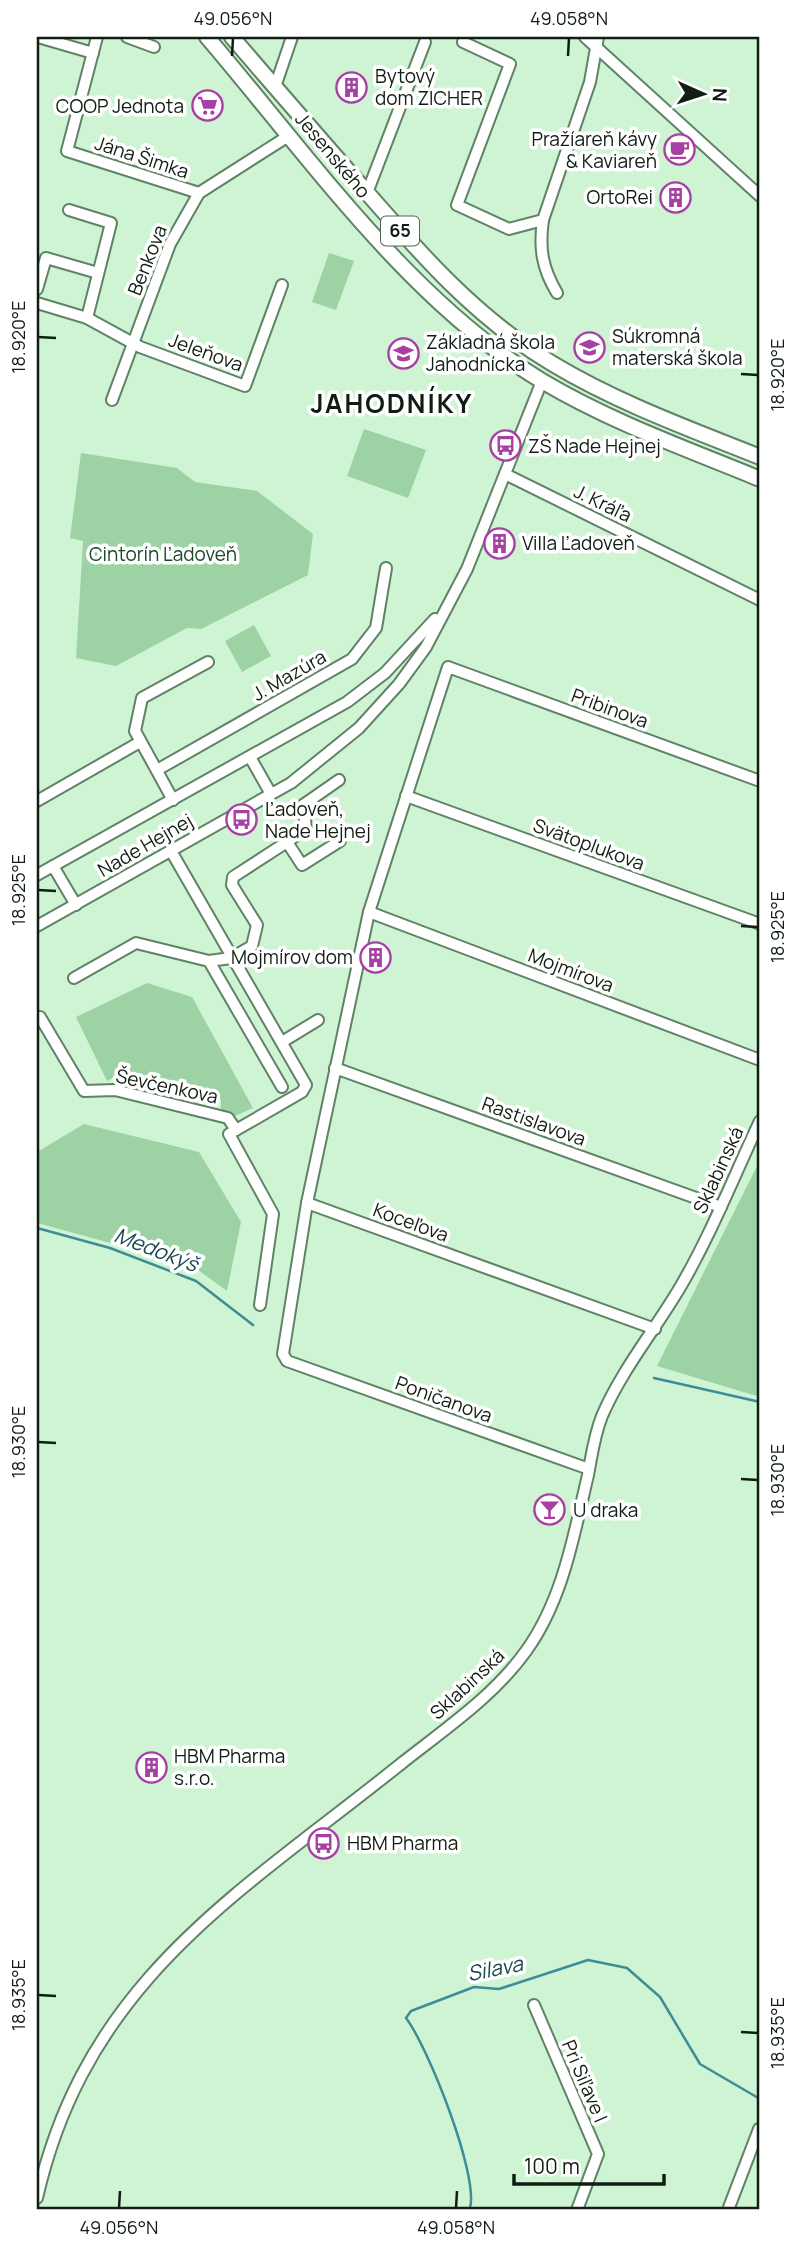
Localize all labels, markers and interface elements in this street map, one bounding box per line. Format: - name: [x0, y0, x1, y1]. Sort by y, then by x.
- text: 49.056°N: [194, 6, 272, 30]
- text: 49.058°N: [530, 6, 608, 30]
- north arrow: [668, 60, 738, 130]
- place label: Bytový dom ZICHER: [375, 63, 483, 111]
- building icon: Bytový dom ZICHER: [335, 70, 369, 104]
- text: N: [707, 87, 733, 102]
- supermarket icon: COOP Jednota: [190, 89, 224, 123]
- place label: COOP Jednota: [56, 93, 184, 119]
- street label: Jesenského: [289, 107, 377, 203]
- place label: Pražíareň kávy & Kaviareň: [531, 126, 657, 174]
- street label: Jána Šimka: [92, 130, 192, 184]
- cafe icon: Pražíareň kávy & Kaviareň: [663, 133, 697, 167]
- building icon: OrtoRei: [659, 180, 693, 214]
- place label: OrtoRei: [586, 184, 653, 210]
- road number: 65: [381, 216, 419, 246]
- street label: Benkova: [121, 221, 173, 299]
- text: 18.920°E: [6, 301, 30, 373]
- place label: Súkromná materská škola: [612, 323, 743, 371]
- street label: Jeleňova: [165, 327, 247, 377]
- place label: Základná škola Jahodnícka: [426, 329, 555, 377]
- school or university icon: Súkromná materská škola: [572, 330, 606, 364]
- school or university icon: Základná škola Jahodnícka: [386, 336, 420, 370]
- text: 18.920°E: [765, 339, 789, 411]
- district label: JAHODNÍKY: [310, 385, 474, 421]
- bus stop icon: ZŠ Nade Hejnej: [488, 429, 522, 463]
- place label: ZŠ Nade Hejnej: [528, 433, 661, 459]
- street label: J. Kráľa: [570, 478, 636, 528]
- building icon: Villa Ľadoveň: [482, 526, 516, 560]
- place label: Villa Ľadoveň: [522, 530, 635, 556]
- park label: Cintorín Ľadoveň: [89, 541, 237, 567]
- street label: J. Mazúra: [247, 643, 331, 707]
- street label: Pribinova: [568, 682, 652, 734]
- place label: Ľadoveň, Nade Hejnej: [265, 796, 371, 844]
- bus stop icon: Ľadoveň, Nade Hejnej: [225, 803, 259, 837]
- street label: Nade Hejnej: [93, 807, 197, 883]
- street label: Svätoplukova: [530, 812, 648, 876]
- text: 18.925°E: [6, 854, 30, 926]
- text: 18.925°E: [765, 891, 789, 963]
- building icon: Mojmírov dom: [359, 940, 393, 974]
- street label: Mojmírova: [524, 942, 618, 998]
- place label: Mojmírov dom: [231, 944, 353, 970]
- street label: Ševčenkova: [114, 1062, 220, 1110]
- street label: Rastislavova: [478, 1090, 590, 1152]
- street label: Sklabinská: [687, 1122, 749, 1218]
- street label: Koceľova: [370, 1196, 452, 1248]
- water label: Medokýš: [111, 1220, 204, 1278]
- street label: Poničanova: [392, 1369, 496, 1429]
- text: 18.930°E: [6, 1406, 30, 1478]
- text: 18.930°E: [765, 1444, 789, 1516]
- bar icon: U draka: [533, 1493, 567, 1527]
- place label: U draka: [573, 1497, 638, 1523]
- street label: Sklabinská: [424, 1643, 510, 1725]
- place label: HBM Pharma s.r.o.: [174, 1743, 285, 1791]
- building icon: HBM Pharma s.r.o.: [134, 1750, 168, 1784]
- bus stop icon: HBM Pharma: [307, 1826, 341, 1860]
- place label: HBM Pharma: [347, 1830, 458, 1856]
- water label: Silava: [465, 1949, 526, 1987]
- text: 18.935°E: [6, 1959, 30, 2031]
- text: 18.935°E: [765, 1997, 789, 2069]
- street label: Pri Siľave I: [556, 2036, 614, 2126]
- scale bar: [514, 2142, 664, 2186]
- text: 100 m: [524, 2152, 580, 2180]
- text: 49.056°N: [80, 2215, 158, 2239]
- text: 49.058°N: [417, 2215, 495, 2239]

